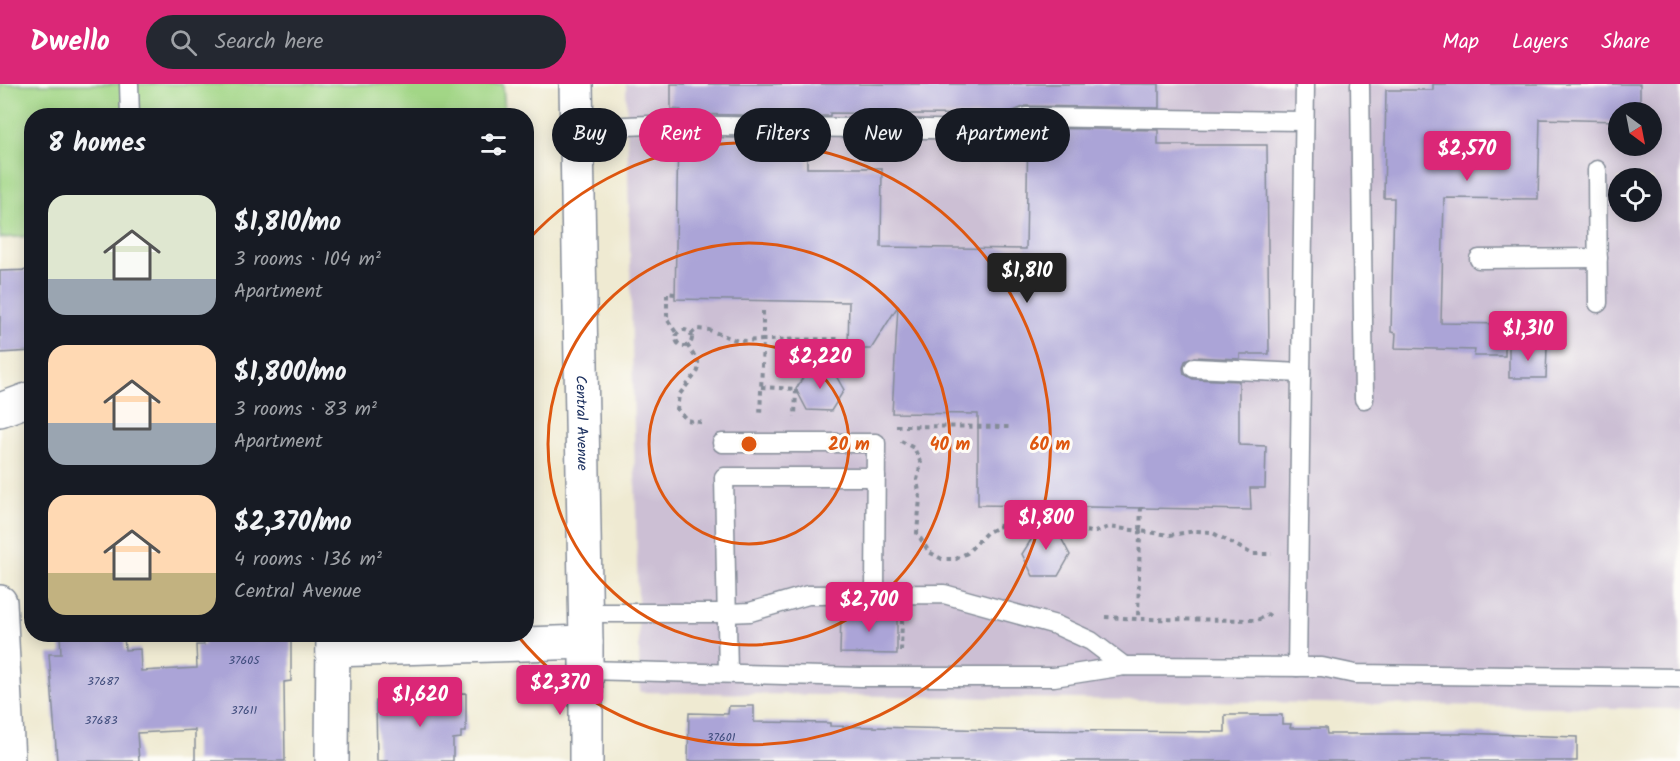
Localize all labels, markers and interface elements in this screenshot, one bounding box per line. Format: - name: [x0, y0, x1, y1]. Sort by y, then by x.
- search box: [146, 15, 566, 69]
- text: Dwello: [30, 20, 110, 65]
- text: Search here: [215, 25, 323, 60]
- icon: search: [167, 26, 200, 59]
- text: Map: [1442, 26, 1479, 59]
- text: Layers: [1512, 26, 1568, 59]
- text: Share: [1601, 26, 1650, 59]
- north arrow: [1608, 102, 1662, 156]
- map controls: [1608, 102, 1662, 222]
- chip: Buy: [552, 108, 627, 162]
- chip: Rent: [639, 108, 722, 162]
- chip: Filters: [734, 108, 831, 162]
- chip: New: [843, 108, 923, 162]
- chip: Apartment: [935, 108, 1070, 162]
- text: 8 homes: [48, 123, 146, 165]
- icon: filters: [477, 128, 510, 161]
- pin: $2,570: [1418, 131, 1516, 182]
- text: $2,570: [1438, 134, 1496, 166]
- button: locate: [1608, 168, 1662, 222]
- text: $1,810/mo: [234, 202, 341, 244]
- icon: home: [96, 219, 168, 291]
- text: 3 rooms · 104 m²: [234, 244, 381, 276]
- pin: $1,810: [978, 253, 1076, 304]
- text: $1,810: [1001, 256, 1053, 288]
- text: Apartment: [234, 276, 323, 308]
- pin: $1,310: [1479, 311, 1577, 362]
- text: $1,310: [1503, 314, 1553, 346]
- pin: $2,220: [771, 339, 869, 390]
- text: $2,220: [789, 342, 851, 374]
- text: $1,800/mo: [234, 352, 347, 394]
- icon: home: [96, 369, 168, 441]
- street label: Central Avenue: [568, 375, 594, 471]
- text: 3 rooms · 83 m²: [234, 394, 377, 426]
- text: Apartment: [234, 426, 323, 458]
- text: 20 m: [828, 431, 870, 460]
- text: 40 m: [930, 431, 971, 460]
- text: 60 m: [1030, 431, 1071, 460]
- centre of rings: [739, 434, 759, 454]
- pin: $1,800: [997, 500, 1095, 551]
- text: $2,370/mo: [234, 502, 352, 544]
- text: $1,800: [1018, 503, 1074, 535]
- icon: home: [96, 519, 168, 591]
- text: 4 rooms · 136 m²: [234, 544, 382, 576]
- text: Central Avenue: [234, 576, 361, 608]
- pin: $2,700: [820, 582, 918, 633]
- text: $2,700: [840, 585, 898, 617]
- house number: 37605: [228, 651, 261, 670]
- pin: $2,370: [511, 665, 609, 716]
- text: $2,370: [530, 668, 590, 700]
- house number: 37687: [87, 672, 119, 691]
- pin: $1,620: [371, 677, 469, 728]
- text: $1,620: [392, 680, 448, 712]
- house number: 37611: [231, 701, 258, 720]
- house number: 37683: [84, 711, 118, 730]
- house number: 37601: [707, 728, 736, 747]

